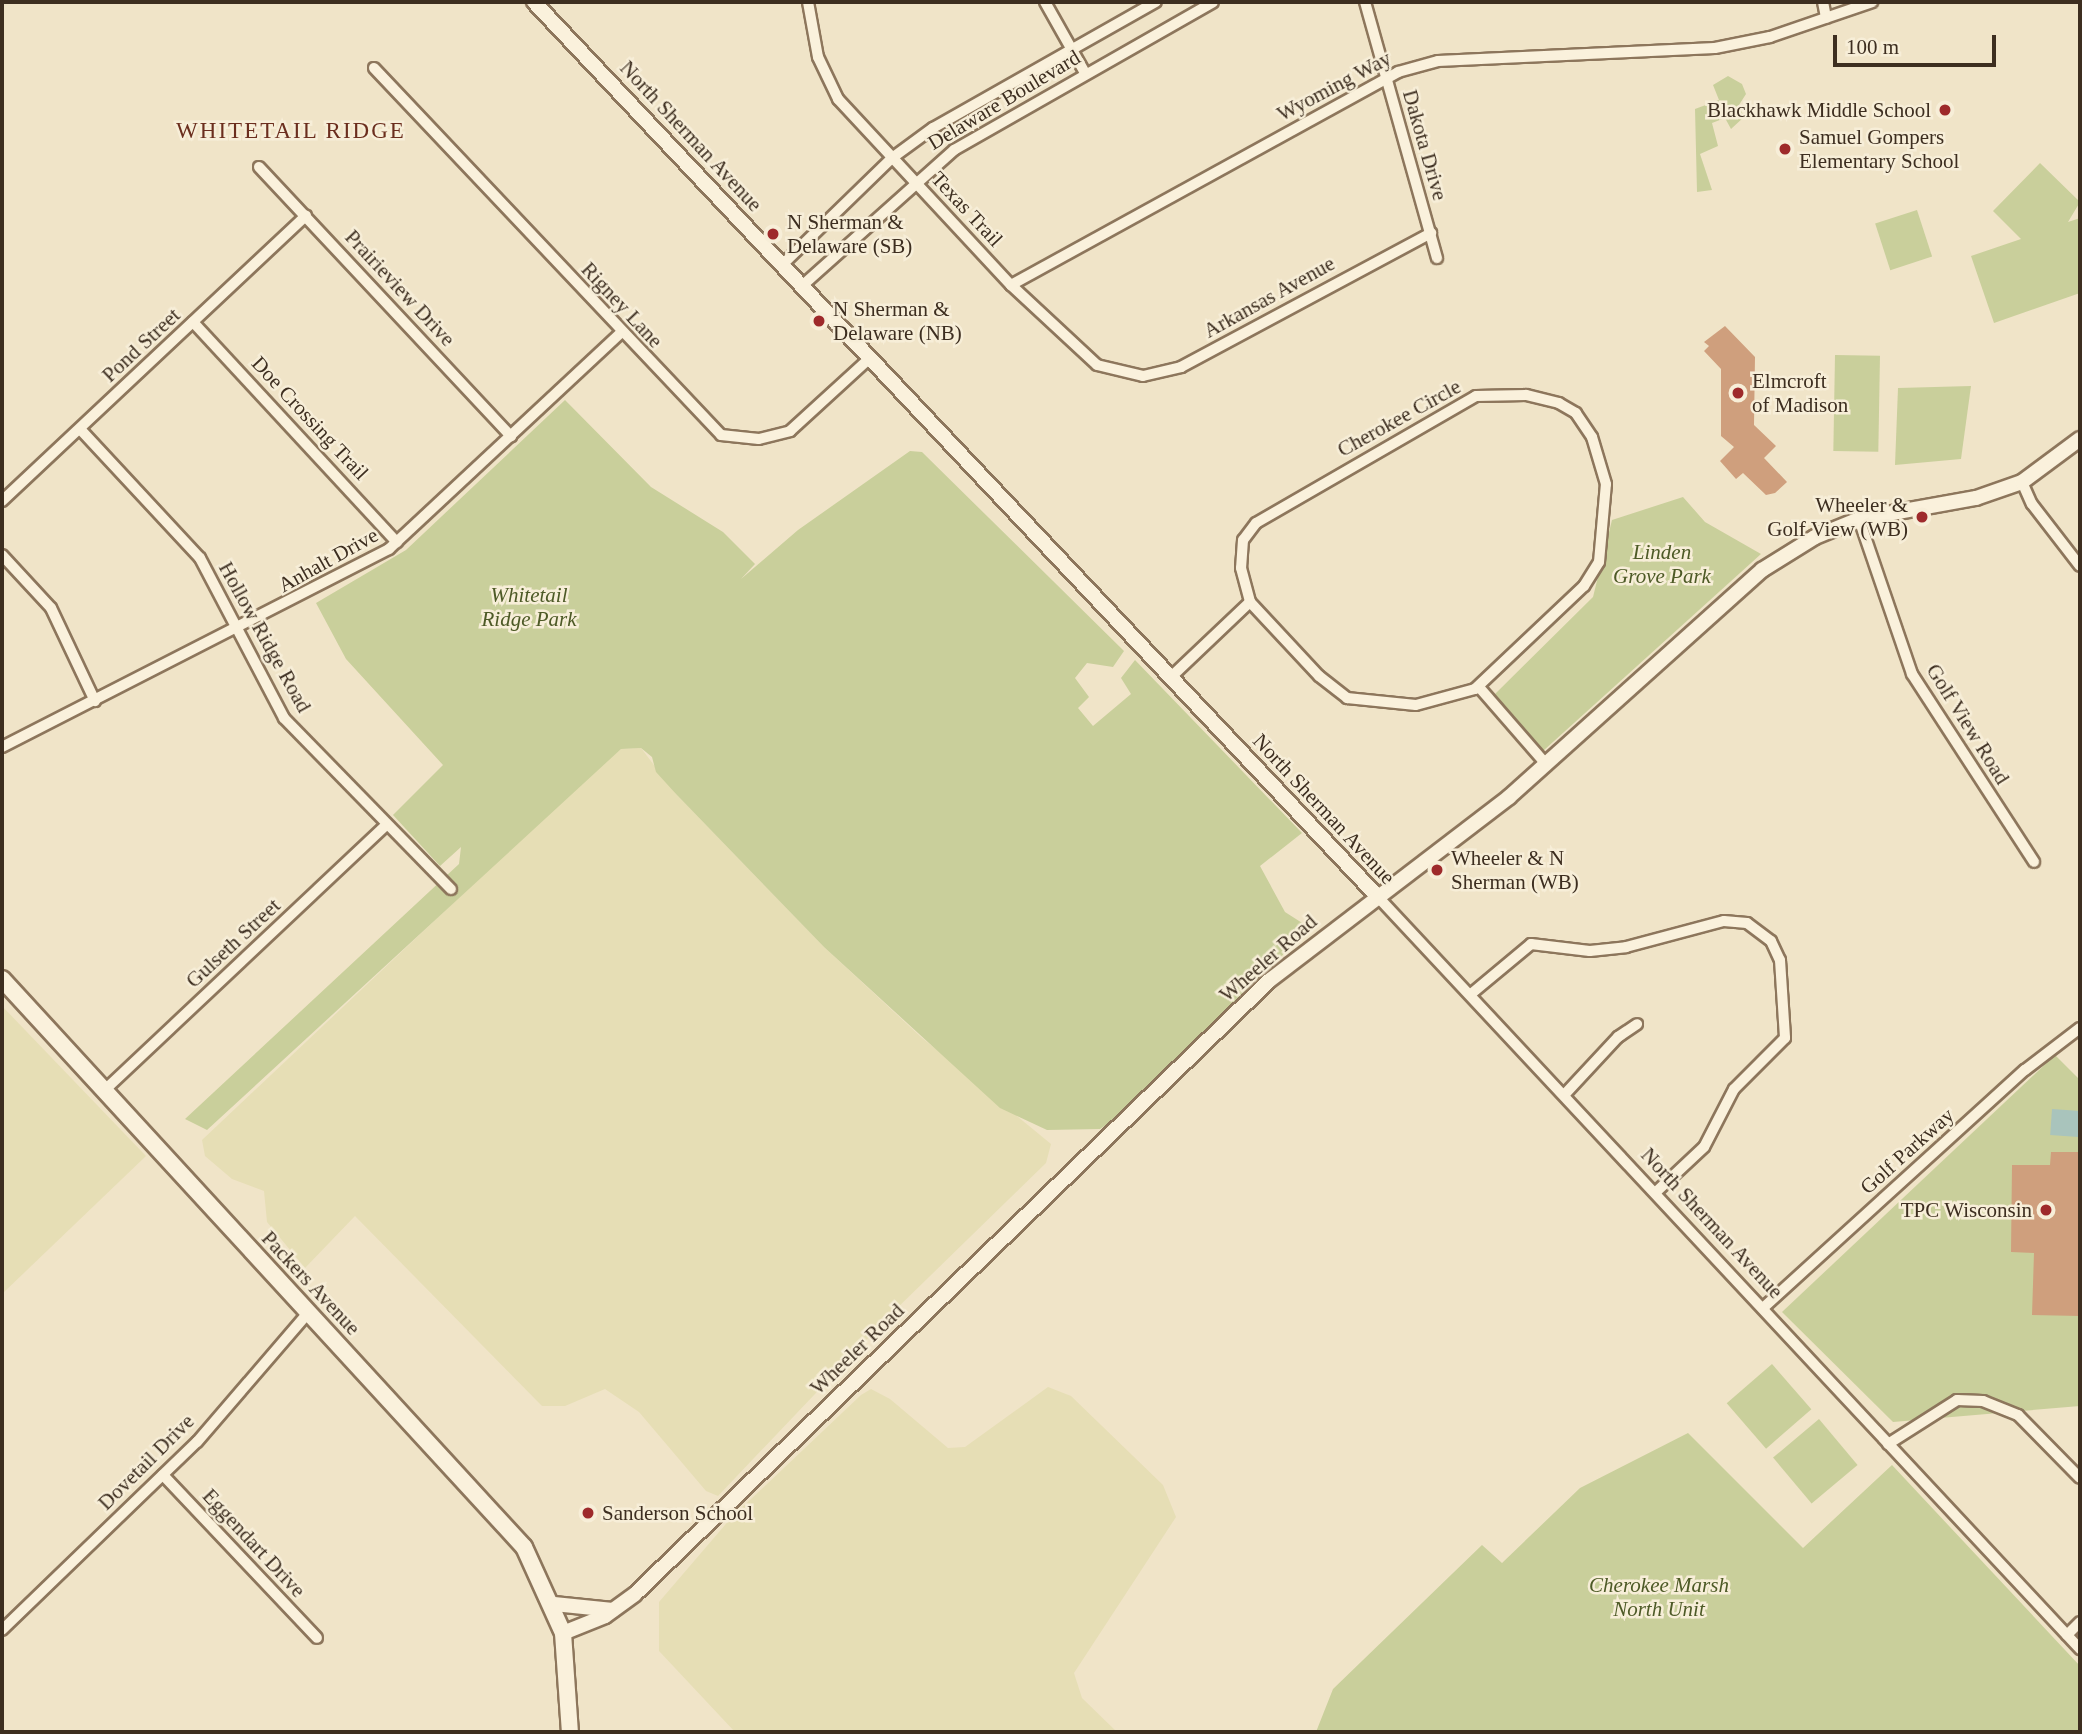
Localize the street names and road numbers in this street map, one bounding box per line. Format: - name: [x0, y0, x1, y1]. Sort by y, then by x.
- street label: Delaware Boulevard: [923, 45, 1085, 155]
- street label: Wyoming Way: [1272, 45, 1396, 127]
- street label: North Sherman Avenue: [614, 55, 768, 217]
- street label: Dakota Drive: [1397, 87, 1453, 203]
- street label: Texas Trail: [926, 166, 1008, 252]
- street label: Prairieview Drive: [340, 225, 460, 351]
- street label: Arkansas Avenue: [1199, 250, 1339, 344]
- street label: Rigney Lane: [576, 257, 668, 353]
- street label: Pond Street: [97, 303, 185, 387]
- street label: Doe Crossing Trail: [246, 351, 374, 485]
- street label: Cherokee Circle: [1333, 374, 1465, 462]
- street label: Anhalt Drive: [274, 522, 382, 598]
- street label: Hollow Ridge Road: [213, 557, 317, 717]
- street label: Golf View Road: [1921, 659, 2015, 789]
- street label: North Sherman Avenue: [1247, 728, 1401, 890]
- street label: Gulseth Street: [181, 893, 285, 993]
- street label: Wheeler Road: [1214, 909, 1322, 1007]
- street label: Golf Parkway: [1855, 1102, 1959, 1200]
- street label: North Sherman Avenue: [1635, 1142, 1789, 1304]
- street label: Packers Avenue: [256, 1225, 366, 1341]
- street label: Wheeler Road: [805, 1298, 909, 1400]
- street label: Dovetail Drive: [93, 1409, 199, 1515]
- street label: Eggendart Drive: [197, 1483, 311, 1603]

